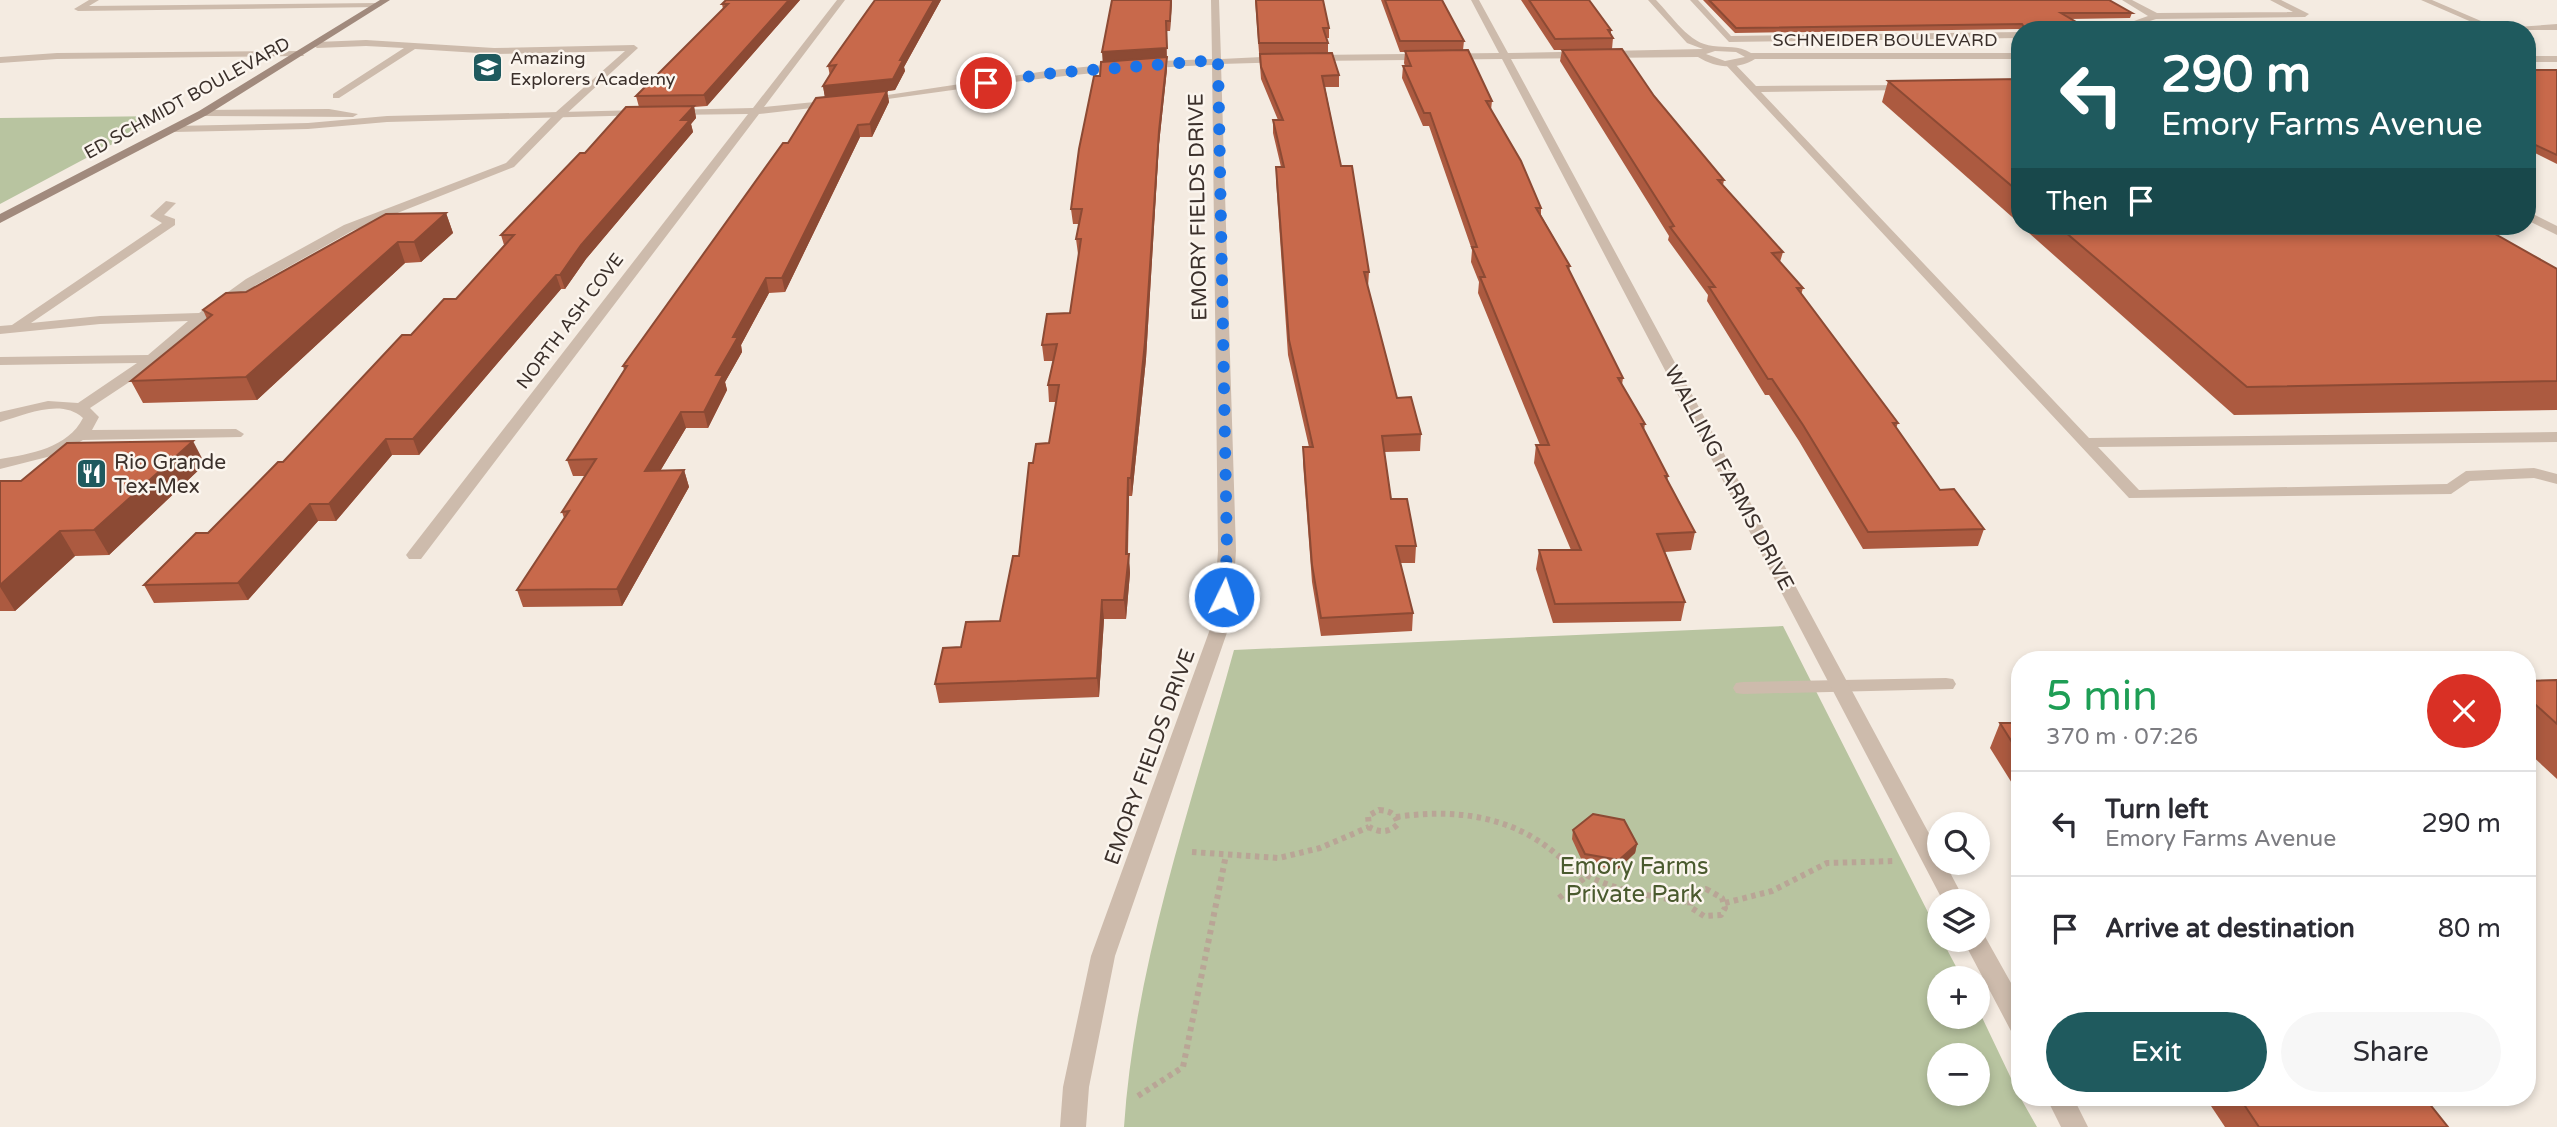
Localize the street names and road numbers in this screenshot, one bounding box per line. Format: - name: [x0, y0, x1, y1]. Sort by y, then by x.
- street label: SCHNEIDER BOULEVARD: [1773, 29, 1997, 51]
- street label: ED SCHMIDT BOULEVARD: [80, 32, 294, 164]
- street label: EMORY FIELDS DRIVE: [1184, 93, 1212, 321]
- street label: NORTH ASH COVE: [512, 249, 628, 393]
- street label: WALLING FARMS DRIVE: [1659, 361, 1799, 595]
- street label: EMORY FIELDS DRIVE: [1099, 646, 1201, 868]

